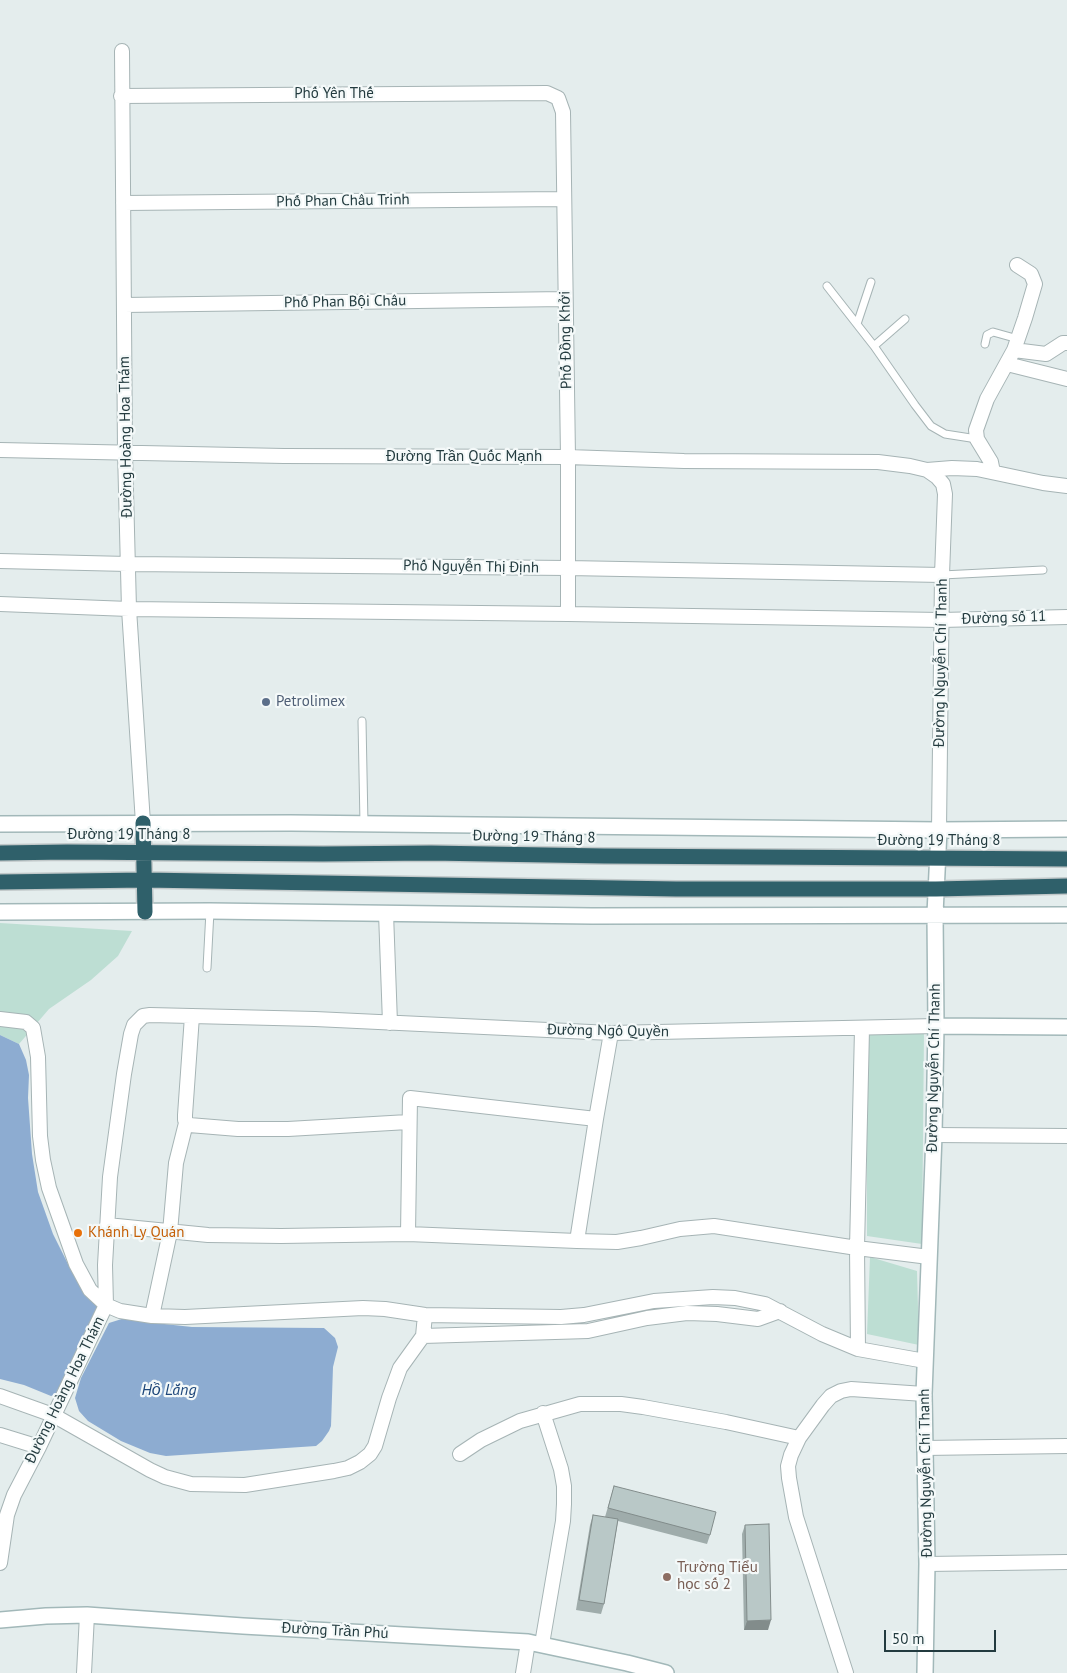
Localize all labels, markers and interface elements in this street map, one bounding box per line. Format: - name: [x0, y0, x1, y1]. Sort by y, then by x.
- street label: Phố Yên Thế: [294, 85, 374, 103]
- street label: Phố Phan Châu Trinh: [276, 191, 410, 211]
- street label: Phố Đồng Khởi: [556, 291, 576, 389]
- street label: Phố Phan Bội Châu: [284, 292, 406, 312]
- street label: Đường Hoàng Hoa Thám: [116, 356, 136, 518]
- street label: Đường Trần Quốc Mạnh: [386, 448, 542, 466]
- street label: Phố Nguyễn Thị Định: [403, 557, 539, 577]
- street label: Đường Nguyễn Chí Thanh: [931, 578, 951, 748]
- street label: Đường số 11: [961, 608, 1047, 628]
- place label: Petrolimex: [276, 693, 345, 711]
- marker: Petrolimex: [260, 696, 272, 708]
- street label: Đường 19 Tháng 8: [68, 826, 190, 844]
- street label: Đường 19 Tháng 8: [472, 827, 596, 847]
- street label: Đường 19 Tháng 8: [878, 832, 1000, 850]
- street label: Đường Nguyễn Chí Thanh: [924, 983, 944, 1153]
- street label: Đường Ngô Quyền: [547, 1021, 669, 1041]
- place label: Khánh Ly Quán: [88, 1224, 184, 1242]
- marker: Khánh Ly Quán: [72, 1227, 84, 1239]
- street label: Đường Hoàng Hoa Thám: [22, 1313, 108, 1467]
- water label: Hồ Lắng: [142, 1380, 196, 1400]
- street label: Đường Nguyễn Chí Thanh: [916, 1388, 936, 1558]
- place label: Trường Tiểu học số 2: [677, 1559, 758, 1594]
- marker: Trường Tiểu học số 2: [661, 1571, 673, 1583]
- street label: Đường Trần Phú: [281, 1619, 389, 1643]
- scale bar: [887, 1620, 1000, 1652]
- text: 50 m: [892, 1629, 925, 1648]

